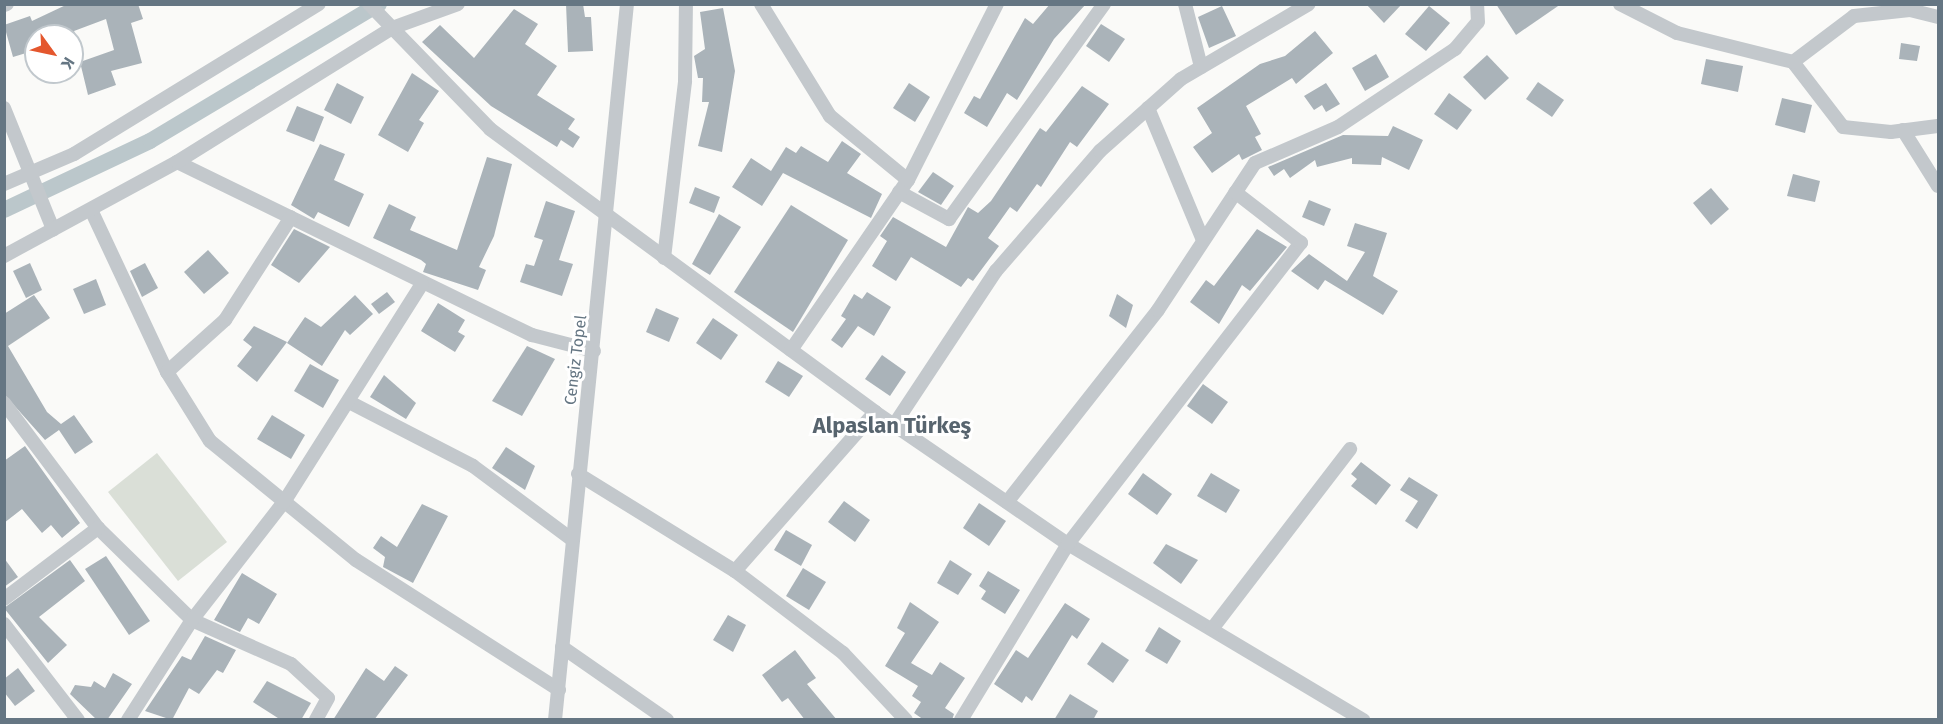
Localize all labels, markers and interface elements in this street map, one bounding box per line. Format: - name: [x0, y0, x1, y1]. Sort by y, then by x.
- north arrow: [24, 24, 84, 84]
- text: K: [57, 54, 79, 72]
- street label: Cengiz Topel: [561, 314, 591, 406]
- district label: Alpaslan Türkeş: [813, 413, 971, 439]

